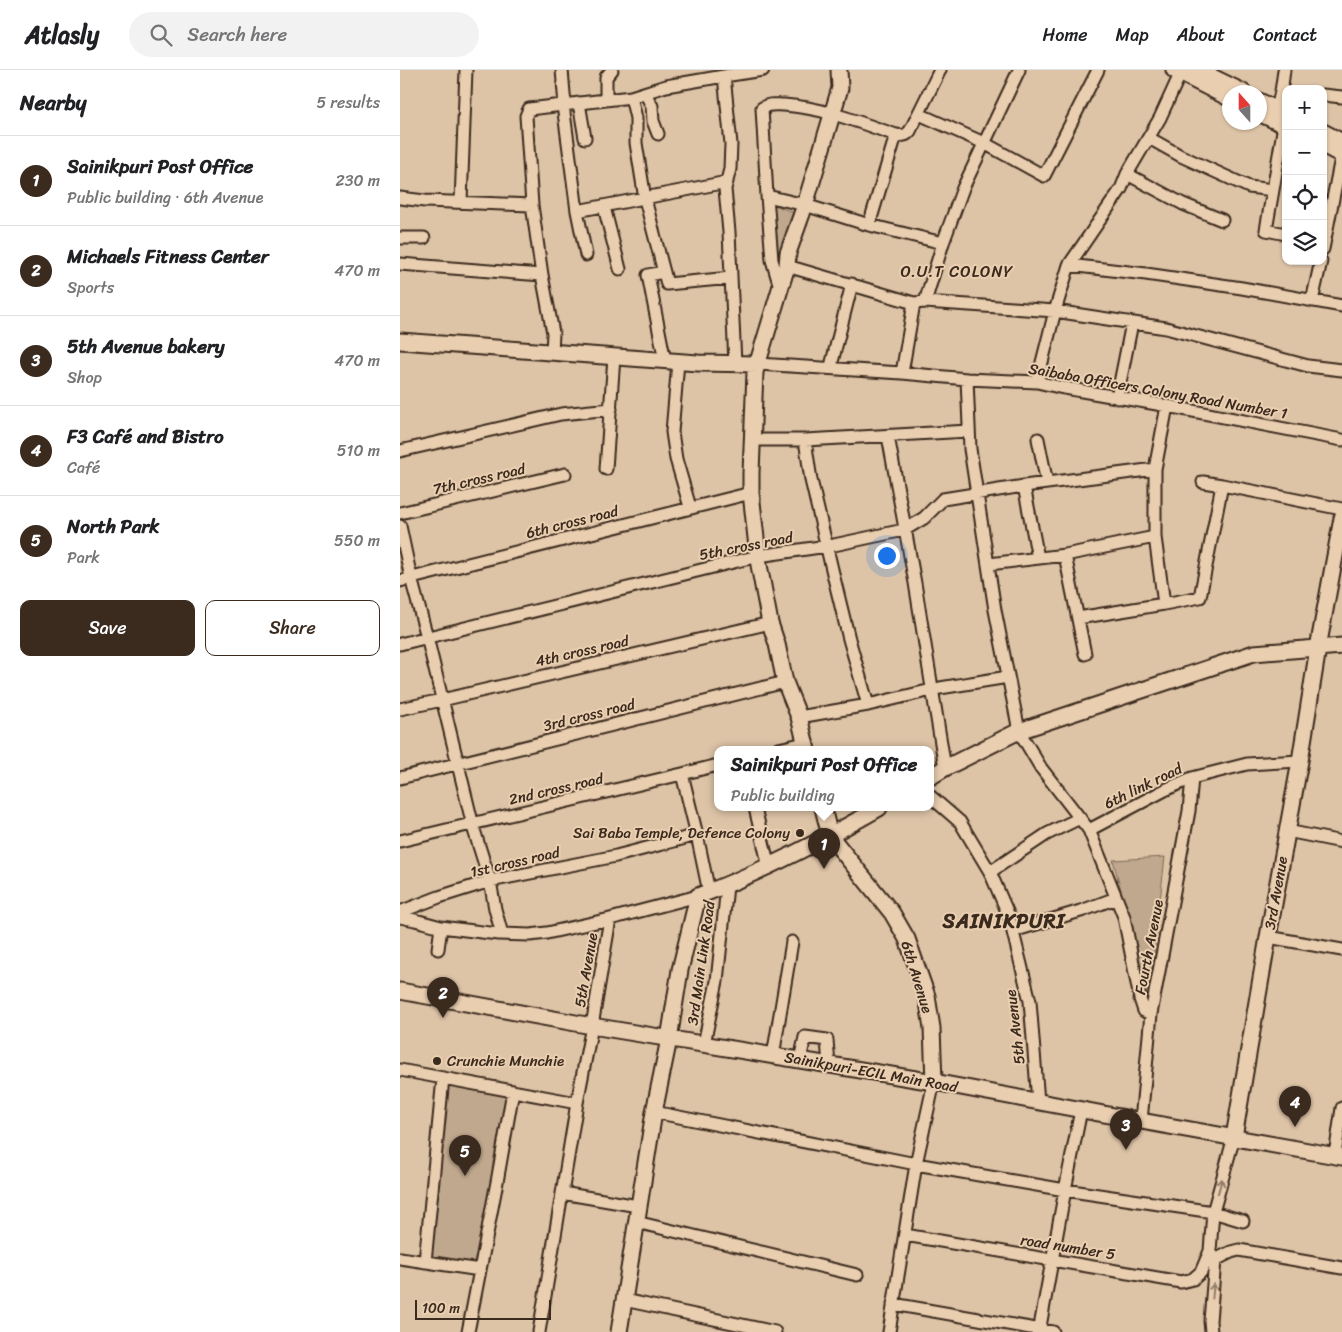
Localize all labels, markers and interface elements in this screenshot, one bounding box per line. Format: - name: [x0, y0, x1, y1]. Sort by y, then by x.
- search box: [129, 12, 479, 57]
- text: Atlasly: [25, 14, 99, 56]
- text: Search here: [187, 18, 287, 51]
- text: Home: [1043, 19, 1088, 51]
- text: Map: [1116, 19, 1149, 51]
- text: About: [1177, 19, 1225, 51]
- text: Contact: [1253, 19, 1317, 51]
- icon: search: [147, 21, 175, 49]
- text: Nearby: [20, 84, 86, 122]
- north arrow: [1222, 85, 1267, 130]
- map controls: [1282, 85, 1327, 265]
- button: +: [1282, 85, 1327, 130]
- text: 5 results: [316, 88, 380, 117]
- button: −: [1282, 130, 1327, 175]
- text: Sainikpuri Post Office: [67, 150, 253, 183]
- text: 1: [33, 166, 39, 195]
- text: 230 m: [335, 166, 380, 195]
- button: locate: [1282, 175, 1327, 220]
- text: Public building · 6th Avenue: [67, 183, 263, 212]
- button: layers: [1282, 220, 1327, 265]
- text: Michaels Fitness Center: [67, 240, 269, 273]
- text: 2: [31, 256, 41, 285]
- text: 470 m: [334, 256, 380, 285]
- district label: O.U.T COLONY: [901, 257, 1014, 286]
- text: Sports: [67, 273, 114, 302]
- text: 5th Avenue bakery: [67, 330, 225, 363]
- text: 3: [32, 346, 40, 375]
- text: 470 m: [334, 346, 380, 375]
- street label: Saibaba Officers Colony Road Number 1: [1027, 355, 1289, 427]
- text: Shop: [67, 363, 102, 392]
- text: F3 Café and Bistro: [67, 420, 224, 453]
- text: 4: [31, 436, 41, 465]
- text: 510 m: [337, 436, 380, 465]
- text: Café: [67, 453, 100, 482]
- street label: 7th cross road: [430, 455, 529, 502]
- street label: 6th cross road: [523, 498, 622, 546]
- text: North Park: [67, 510, 159, 543]
- street label: 5th cross road: [697, 524, 796, 568]
- text: 5: [31, 526, 41, 555]
- text: 550 m: [334, 526, 380, 555]
- text: Park: [67, 543, 100, 572]
- your location: [874, 543, 900, 569]
- button: Save: [20, 600, 195, 656]
- button: Share: [205, 600, 380, 656]
- street label: 4th cross road: [533, 627, 632, 674]
- street label: 3rd cross road: [540, 691, 639, 739]
- popup: [714, 746, 934, 811]
- text: Sainikpuri Post Office: [731, 748, 917, 781]
- street label: 6th link road: [1099, 755, 1188, 816]
- street label: 2nd cross road: [506, 765, 607, 812]
- text: Public building: [731, 781, 835, 810]
- place label: Sai Baba Temple, Defence Colony: [573, 820, 790, 846]
- marker: Sai Baba Temple, Defence Colony: [794, 827, 806, 839]
- pin: 1: [808, 828, 840, 869]
- street label: 1st cross road: [468, 839, 563, 885]
- street label: 3rd Avenue: [1257, 854, 1295, 932]
- street label: Fourth Avenue: [1127, 897, 1171, 997]
- street label: 3rd Main Link Road: [679, 898, 723, 1027]
- district label: SAINIKPURI: [942, 904, 1067, 939]
- street label: 5th Avenue: [567, 931, 605, 1009]
- street label: 6th Avenue: [894, 937, 940, 1017]
- pin: 2: [427, 977, 459, 1018]
- street label: 5th Avenue: [998, 988, 1032, 1066]
- street label: Sainikpuri-ECIL Main Road: [782, 1044, 961, 1100]
- place label: Crunchie Munchie: [447, 1048, 564, 1074]
- marker: Crunchie Munchie: [431, 1055, 443, 1067]
- pin: 4: [1279, 1086, 1311, 1127]
- pin: 3: [1110, 1109, 1142, 1150]
- pin: 5: [449, 1135, 481, 1176]
- one-way arrow: [1216, 1179, 1226, 1195]
- street label: road number 5: [1019, 1227, 1117, 1267]
- one-way arrow: [1208, 1283, 1217, 1299]
- text: 100 m: [422, 1296, 460, 1321]
- scale bar: [415, 1297, 551, 1320]

